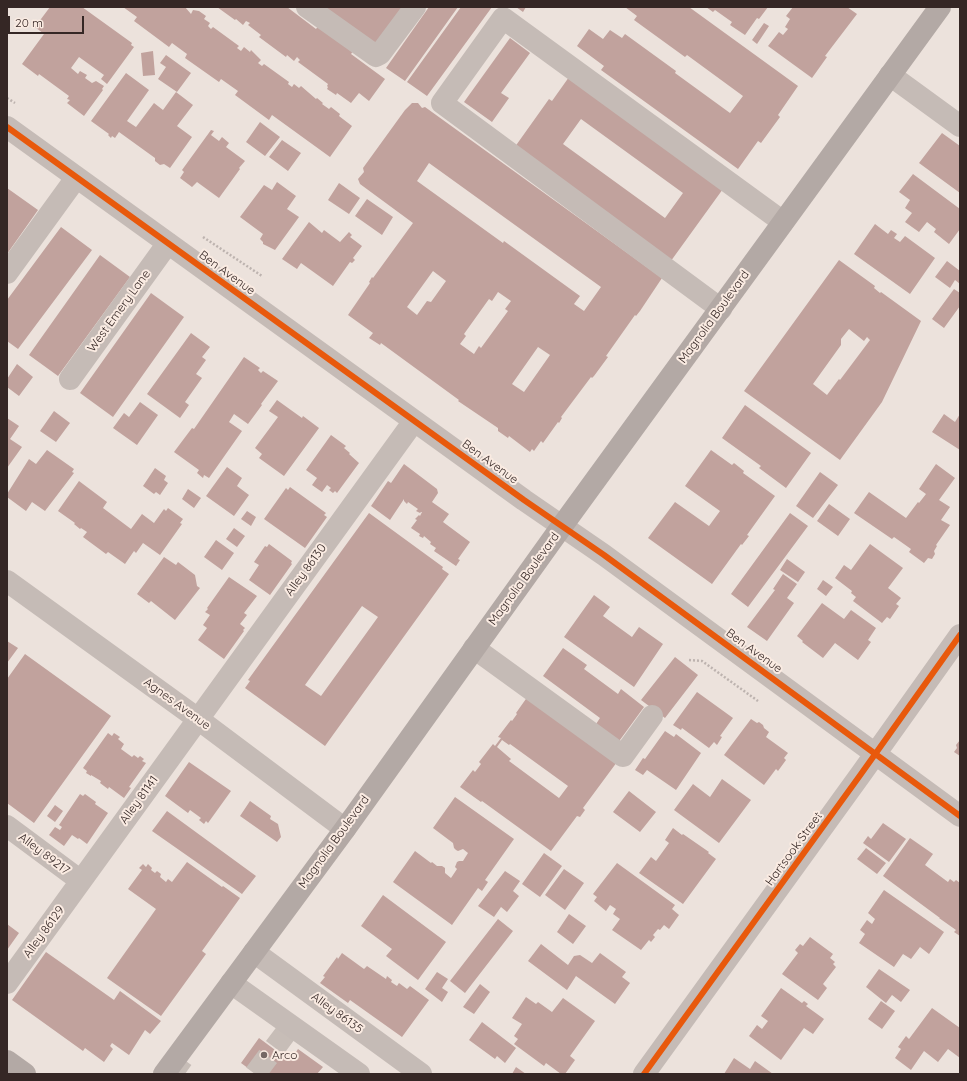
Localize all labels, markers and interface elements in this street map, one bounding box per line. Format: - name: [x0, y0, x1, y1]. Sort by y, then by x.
- scale bar: [10, 8, 86, 34]
- text: 20 m: [15, 15, 43, 30]
- street label: Ben Avenue: [196, 248, 258, 298]
- street label: West Emery Lane: [84, 267, 154, 355]
- street label: Magnolia Boulevard: [675, 268, 753, 366]
- street label: Ben Avenue: [459, 437, 521, 487]
- street label: Magnolia Boulevard: [485, 530, 563, 628]
- street label: Alley 86130: [282, 541, 330, 599]
- street label: Ben Avenue: [723, 626, 785, 676]
- street label: Agnes Avenue: [141, 675, 213, 733]
- street label: Alley 81141: [117, 773, 161, 827]
- street label: Magnolia Boulevard: [295, 793, 373, 891]
- street label: Hartsook Street: [762, 809, 826, 889]
- street label: Alley 89217: [16, 830, 72, 878]
- street label: Alley 86129: [20, 903, 68, 961]
- street label: Alley 86135: [308, 990, 366, 1036]
- place label: Arco: [272, 1048, 298, 1062]
- marker: Arco: [259, 1050, 269, 1060]

